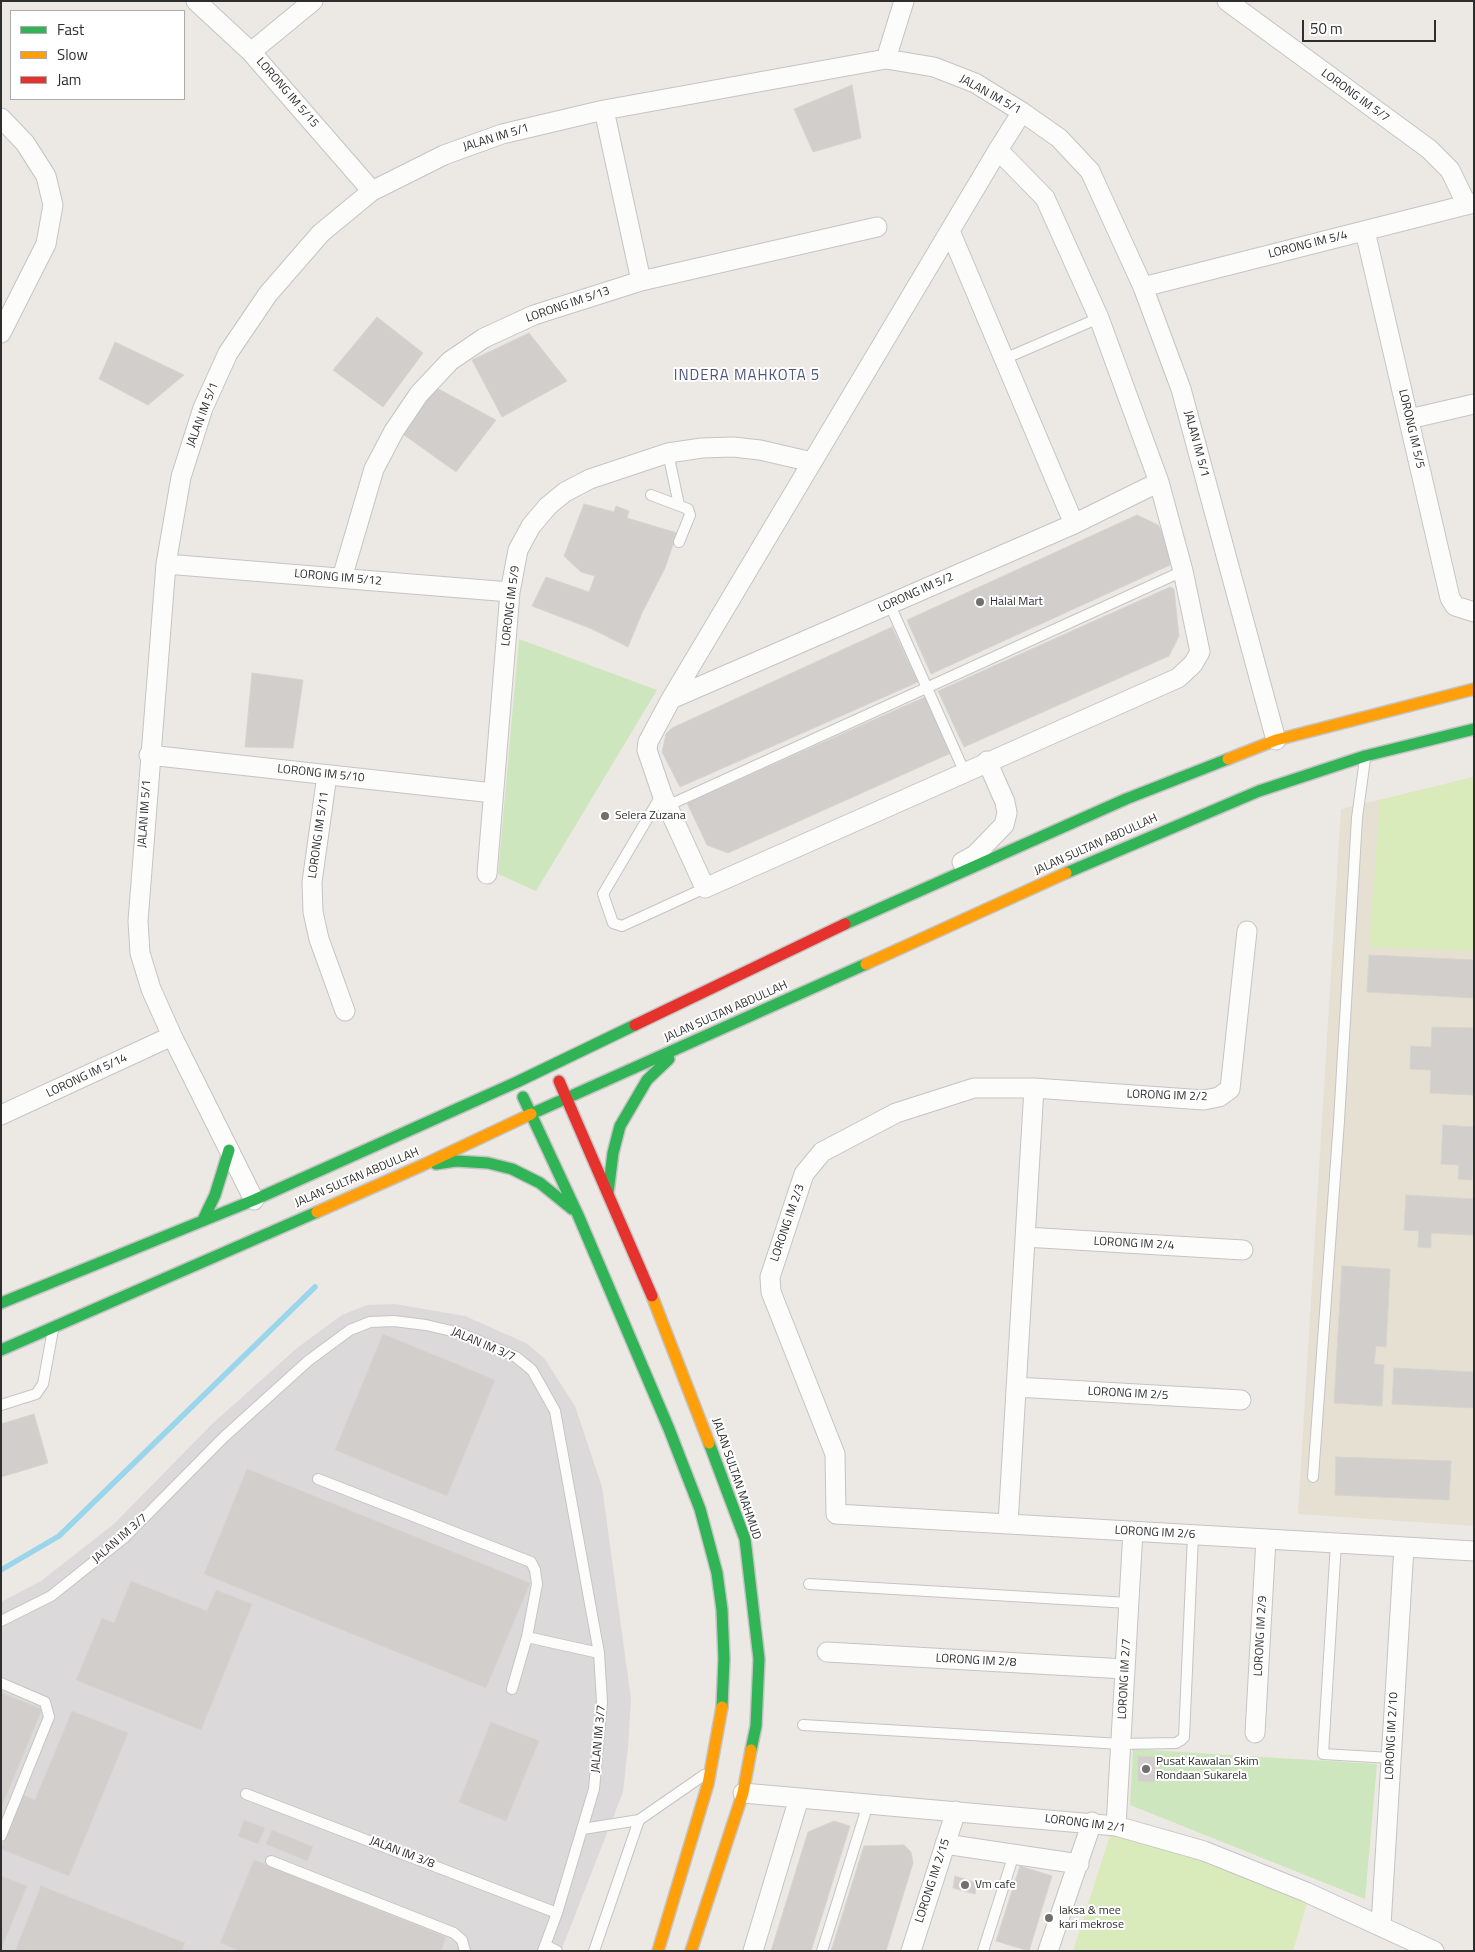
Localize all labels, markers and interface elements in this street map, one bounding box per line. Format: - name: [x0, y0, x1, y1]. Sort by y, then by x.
- legend: [10, 10, 185, 100]
- scale bar: [1305, 10, 1439, 42]
- text: 50 m: [1310, 17, 1343, 40]
- text: Fast: [57, 18, 84, 41]
- text: Slow: [57, 43, 88, 66]
- street label: LORONG IM 5/15: [253, 55, 321, 131]
- street label: LORONG IM 5/7: [1318, 66, 1392, 126]
- text: Jam: [57, 68, 81, 91]
- street label: JALAN IM 5/1: [957, 72, 1023, 118]
- street label: JALAN IM 5/1: [461, 121, 531, 155]
- street label: LORONG IM 5/4: [1267, 228, 1349, 262]
- street label: LORONG IM 5/13: [524, 284, 612, 326]
- district label: INDERA MAHKOTA 5: [672, 367, 822, 385]
- street label: JALAN IM 5/1: [184, 381, 222, 449]
- street label: LORONG IM 5/5: [1395, 388, 1427, 470]
- street label: JALAN IM 5/1: [1180, 409, 1212, 479]
- street label: LORONG IM 5/9: [499, 565, 523, 647]
- street label: LORONG IM 5/12: [294, 567, 382, 589]
- street label: LORONG IM 5/2: [876, 570, 956, 616]
- place label: Halal Mart: [990, 595, 1043, 609]
- marker: Halal Mart: [974, 596, 986, 608]
- street label: LORONG IM 5/10: [277, 762, 365, 786]
- street label: JALAN IM 5/1: [135, 779, 155, 849]
- street label: LORONG IM 5/11: [306, 791, 332, 879]
- place label: Selera Zuzana: [615, 809, 686, 823]
- marker: Selera Zuzana: [599, 810, 611, 822]
- street label: JALAN SULTAN ABDULLAH: [1032, 811, 1160, 879]
- street label: JALAN SULTAN ABDULLAH: [662, 978, 790, 1046]
- street label: LORONG IM 5/14: [44, 1051, 130, 1101]
- street label: LORONG IM 2/2: [1126, 1087, 1208, 1105]
- street label: JALAN SULTAN ABDULLAH: [293, 1145, 421, 1211]
- street label: LORONG IM 2/3: [768, 1182, 808, 1264]
- street label: LORONG IM 2/4: [1093, 1235, 1175, 1253]
- street label: JALAN IM 3/7: [449, 1325, 517, 1365]
- street label: LORONG IM 2/5: [1087, 1385, 1169, 1403]
- street label: JALAN SULTAN MAHMUD: [708, 1416, 764, 1542]
- street label: JALAN IM 3/7: [89, 1511, 151, 1567]
- street label: LORONG IM 2/6: [1114, 1524, 1196, 1542]
- street label: LORONG IM 2/9: [1252, 1595, 1270, 1677]
- street label: LORONG IM 2/7: [1116, 1638, 1134, 1720]
- street label: LORONG IM 2/8: [935, 1652, 1017, 1670]
- street label: LORONG IM 2/10: [1383, 1692, 1401, 1780]
- street label: JALAN IM 3/7: [589, 1704, 609, 1774]
- place label: Pusat Kawalan Skim Rondaan Sukarela: [1156, 1755, 1259, 1783]
- marker: Pusat Kawalan Skim Rondaan Sukarela: [1140, 1763, 1152, 1775]
- street label: LORONG IM 2/1: [1044, 1812, 1126, 1836]
- street label: JALAN IM 3/8: [368, 1834, 436, 1872]
- street label: LORONG IM 2/15: [913, 1837, 953, 1925]
- place label: Vm cafe: [975, 1878, 1016, 1892]
- marker: Vm cafe: [959, 1879, 971, 1891]
- place label: laksa & mee kari mekrose: [1059, 1904, 1124, 1932]
- marker: laksa & mee kari mekrose: [1043, 1912, 1055, 1924]

